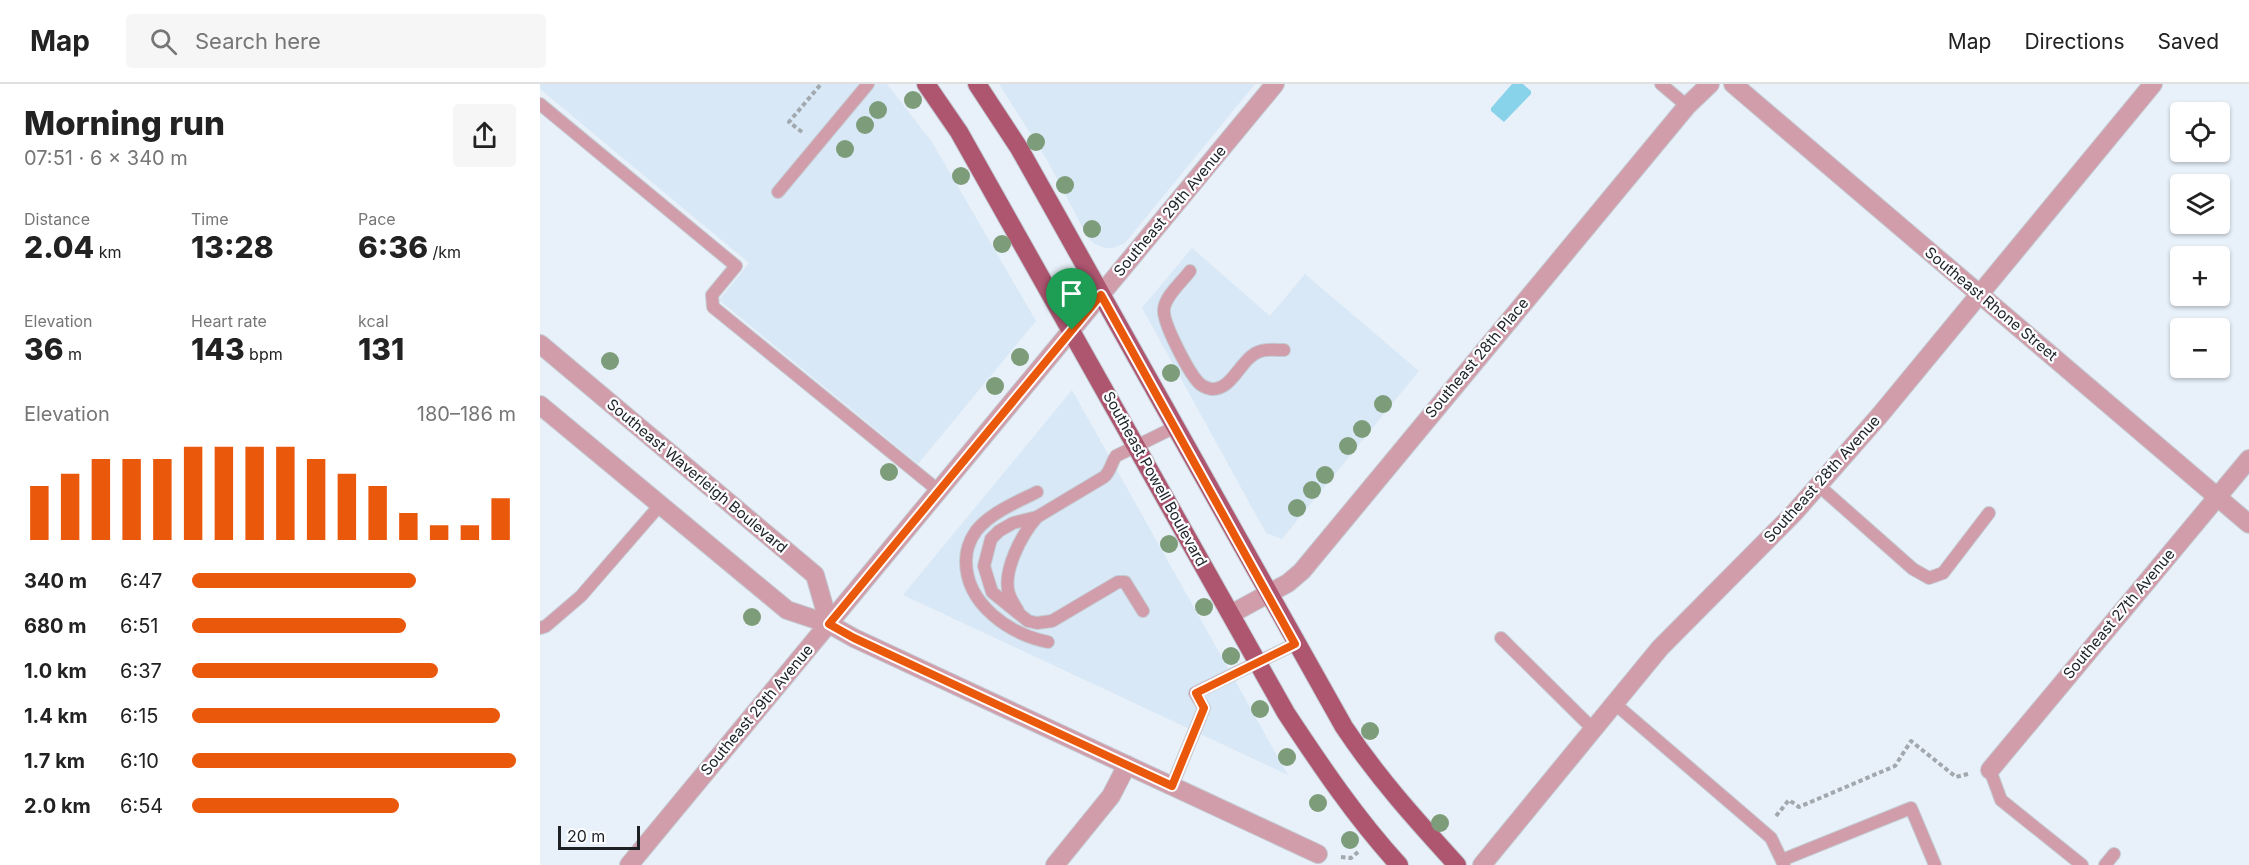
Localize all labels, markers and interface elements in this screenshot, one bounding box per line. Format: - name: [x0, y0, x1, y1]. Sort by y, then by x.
- search box: [126, 14, 546, 68]
- text: Map: [30, 24, 90, 58]
- icon: search: [147, 25, 180, 58]
- text: Search here: [195, 28, 321, 54]
- text: Map: [1948, 29, 1991, 54]
- text: Directions: [2024, 29, 2125, 54]
- text: Saved: [2158, 29, 2219, 54]
- map controls: [2170, 102, 2230, 378]
- button: locate: [2170, 102, 2230, 162]
- text: Morning run: [24, 103, 225, 143]
- button: share: [453, 104, 516, 167]
- street label: Southeast 29th Avenue: [1109, 141, 1230, 280]
- text: 07:51 · 6 × 340 m: [24, 146, 188, 170]
- button: layers: [2170, 174, 2230, 234]
- text: Distance: [24, 209, 90, 229]
- text: Time: [191, 209, 229, 229]
- text: Pace: [358, 209, 396, 229]
- text: 2.04: [24, 229, 94, 265]
- text: 13:28: [191, 229, 274, 265]
- text: 6:36: [358, 229, 428, 265]
- text: km: [94, 242, 122, 262]
- text: /km: [428, 242, 461, 262]
- street label: Southeast Rhone Street: [1921, 243, 2062, 365]
- button: +: [2170, 246, 2230, 306]
- pin: [1046, 268, 1097, 330]
- icon: arrive: [1055, 277, 1088, 310]
- street label: Southeast 28th Place: [1421, 294, 1532, 422]
- text: Elevation: [24, 311, 93, 331]
- text: Heart rate: [191, 311, 267, 331]
- text: kcal: [358, 311, 389, 331]
- button: −: [2170, 318, 2230, 378]
- text: 36: [24, 331, 64, 367]
- text: 143: [191, 331, 245, 367]
- text: 131: [358, 331, 404, 367]
- text: m: [64, 344, 82, 364]
- text: bpm: [245, 344, 283, 364]
- street label: Southeast Powell Boulevard: [1099, 388, 1212, 570]
- street label: Southeast Waverleigh Boulevard: [603, 394, 792, 557]
- text: Elevation: [24, 402, 110, 426]
- text: 180–186 m: [417, 402, 516, 426]
- street label: Southeast 28th Avenue: [1759, 411, 1884, 546]
- street label: Southeast 27th Avenue: [2059, 545, 2179, 683]
- text: 340 m: [24, 569, 87, 593]
- text: 6:47: [120, 569, 162, 593]
- text: 680 m: [24, 614, 86, 638]
- text: 6:51: [120, 614, 158, 638]
- street label: Southeast 29th Avenue: [696, 640, 817, 779]
- text: 1.0 km: [24, 659, 87, 683]
- text: 6:37: [120, 659, 162, 683]
- text: 1.4 km: [24, 704, 87, 728]
- text: 6:15: [120, 704, 158, 728]
- text: 1.7 km: [24, 749, 85, 773]
- text: 6:10: [120, 749, 159, 773]
- text: 2.0 km: [24, 794, 91, 818]
- text: 6:54: [120, 794, 163, 818]
- scale bar: [558, 823, 640, 850]
- text: 20 m: [567, 826, 605, 846]

